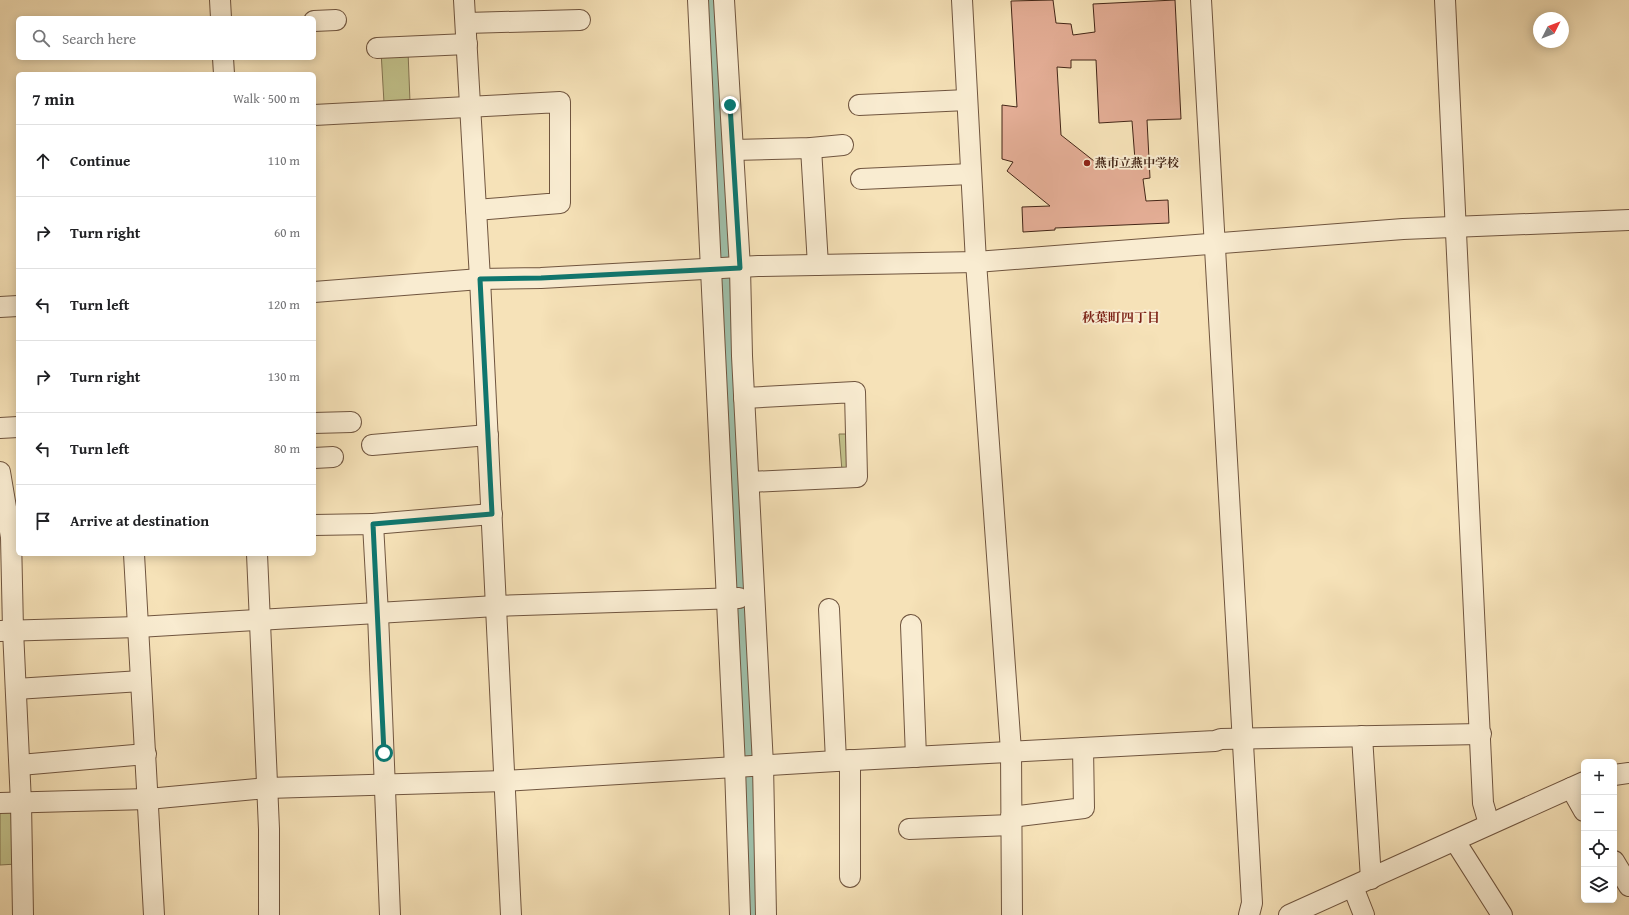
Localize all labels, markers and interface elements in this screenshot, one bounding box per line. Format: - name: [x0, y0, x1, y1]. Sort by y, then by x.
- north arrow: [1533, 12, 1569, 48]
- search box: [16, 16, 316, 60]
- icon: search: [30, 27, 52, 49]
- text: Search here: [62, 28, 136, 49]
- text: 7 min: [32, 86, 74, 111]
- text: Walk · 500 m: [233, 89, 300, 108]
- route end: [721, 96, 739, 114]
- icon: ahead: [32, 150, 54, 172]
- text: Continue: [70, 150, 131, 171]
- text: 110 m: [268, 151, 300, 170]
- place label: 燕市立燕中学校: [1095, 154, 1179, 171]
- marker: 燕市立燕中学校: [1082, 158, 1092, 168]
- icon: right: [32, 222, 54, 244]
- text: Turn right: [70, 222, 141, 243]
- text: 60 m: [274, 223, 300, 242]
- icon: left: [32, 294, 54, 316]
- text: Turn left: [70, 294, 129, 315]
- text: 120 m: [268, 295, 300, 314]
- district label: 秋葉町四丁目: [1082, 308, 1160, 327]
- icon: right: [32, 366, 54, 388]
- text: Turn right: [70, 366, 141, 387]
- text: 130 m: [268, 367, 300, 386]
- icon: left: [32, 438, 54, 460]
- text: Turn left: [70, 438, 129, 459]
- text: 80 m: [274, 439, 300, 458]
- icon: arrive: [32, 510, 54, 532]
- text: Arrive at destination: [70, 510, 209, 531]
- route start: [375, 744, 393, 762]
- map controls: [1581, 759, 1617, 903]
- button: +: [1581, 759, 1617, 795]
- button: −: [1581, 795, 1617, 831]
- button: locate: [1581, 831, 1617, 867]
- button: layers: [1581, 867, 1617, 903]

